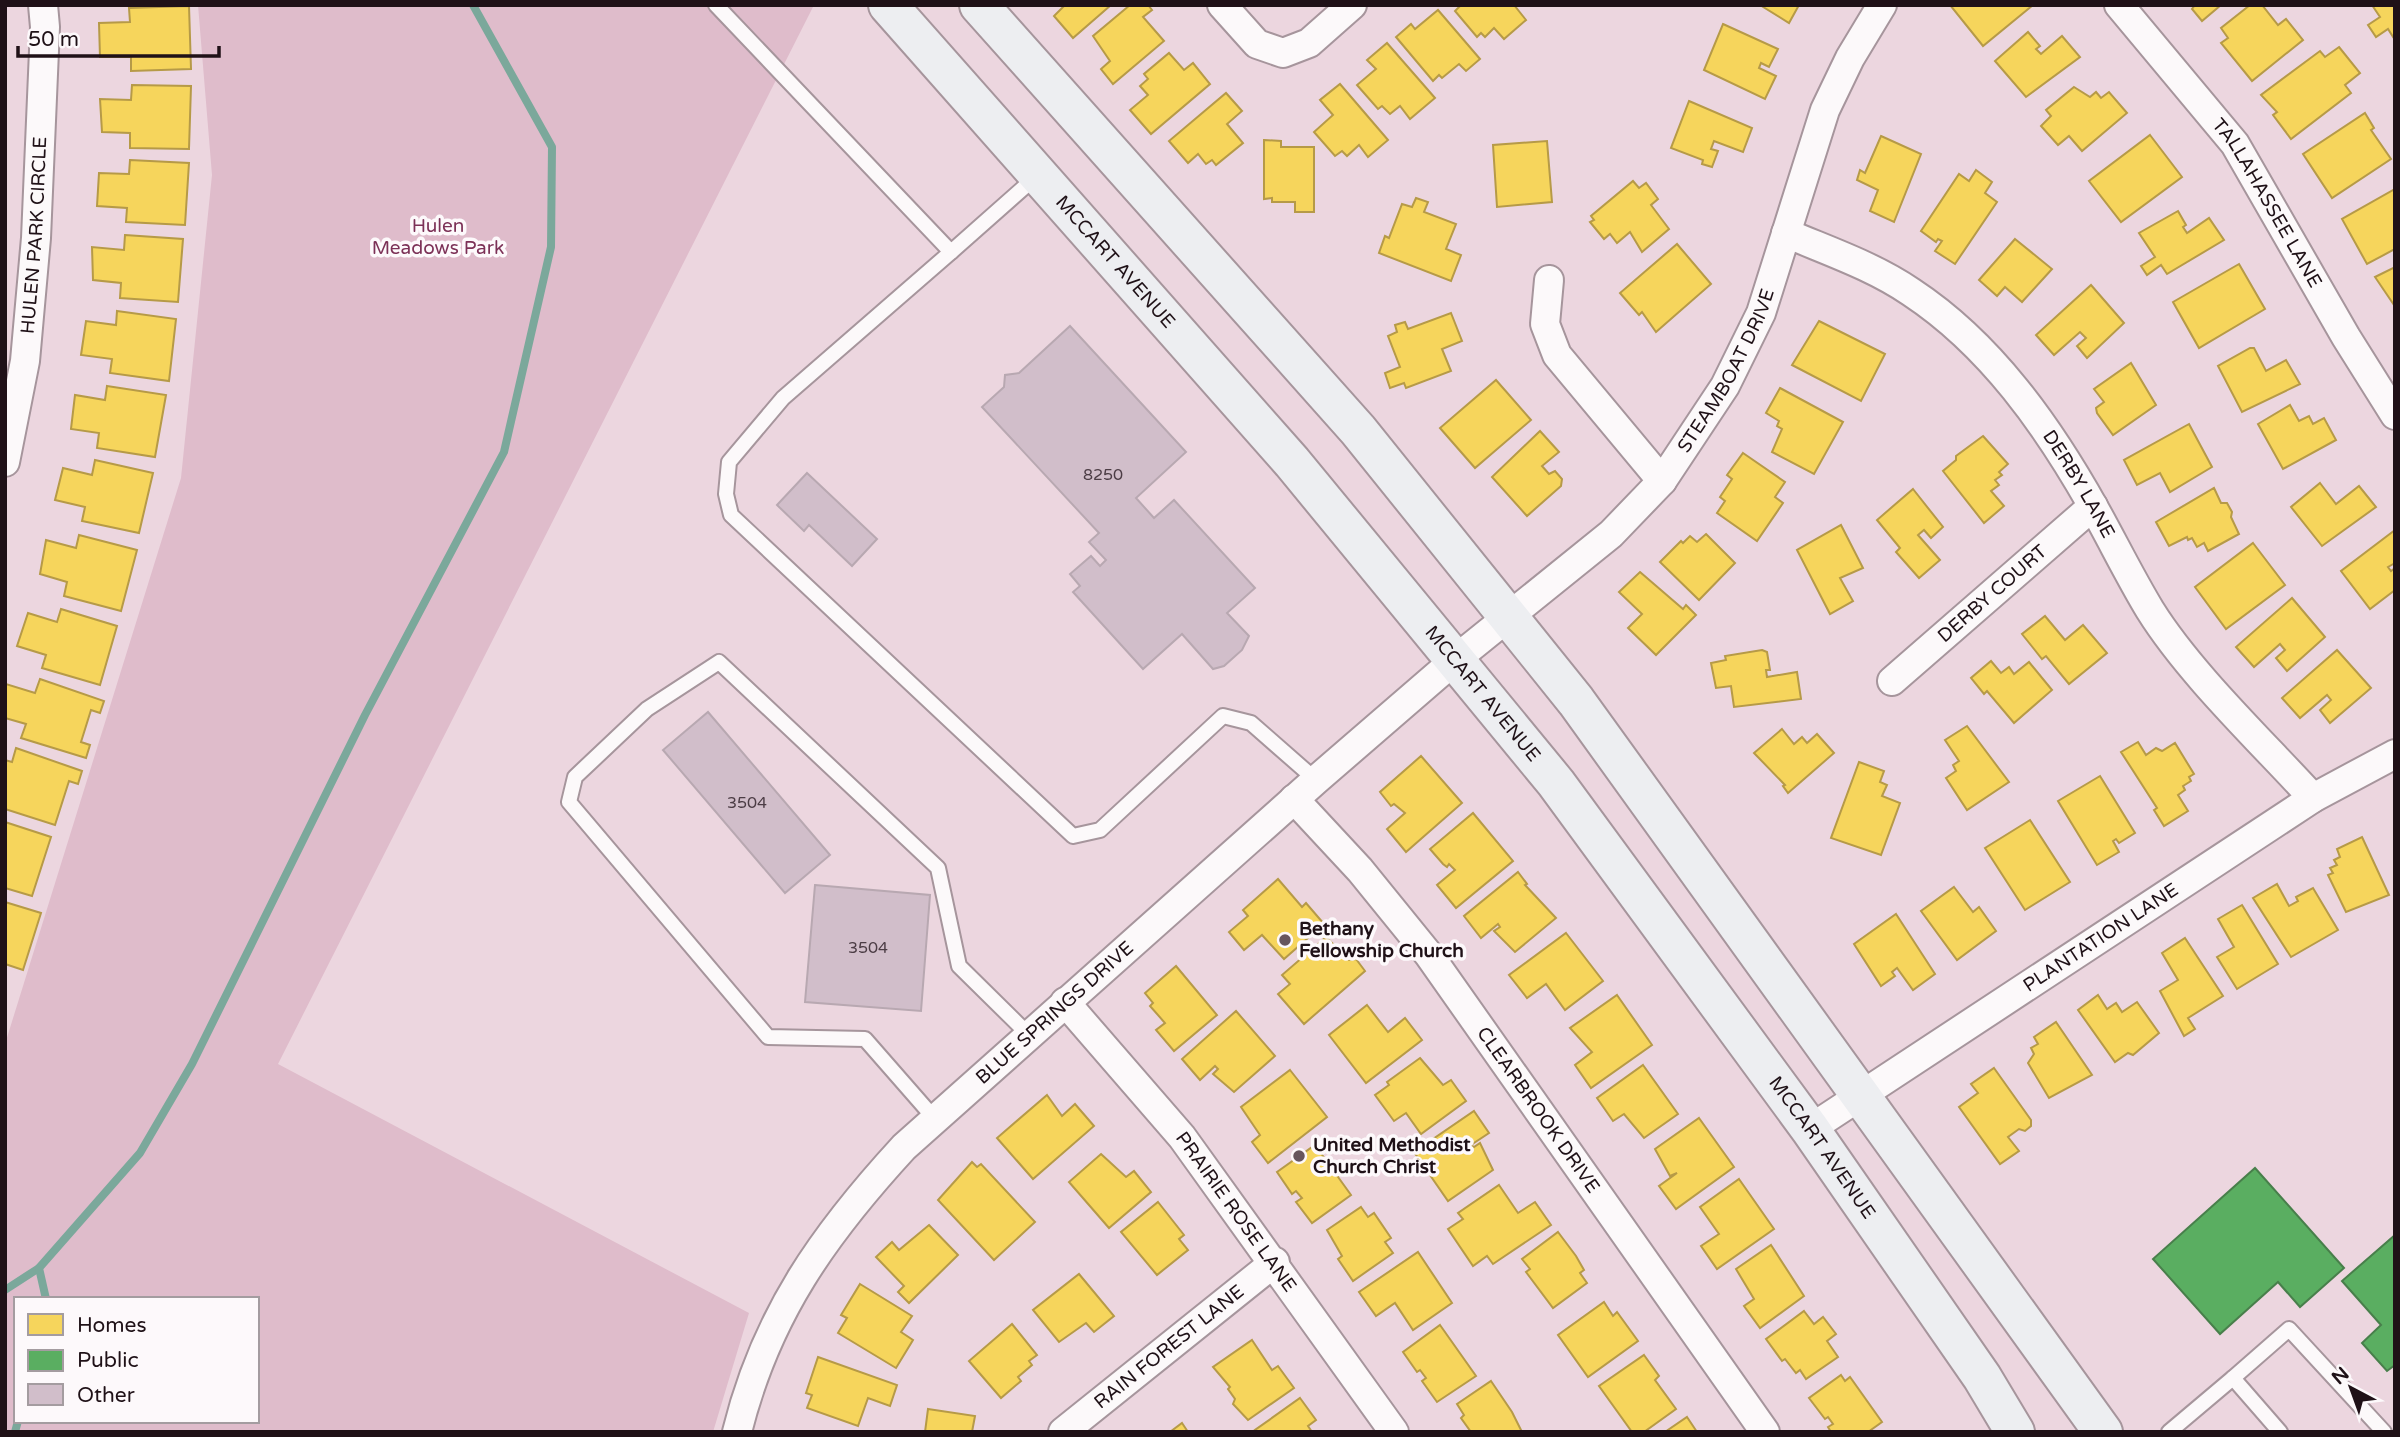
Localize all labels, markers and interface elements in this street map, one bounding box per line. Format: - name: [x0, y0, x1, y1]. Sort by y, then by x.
- scale bar: [18, 14, 219, 58]
- text: 50 m: [28, 27, 79, 52]
- street label: TALLAHASSEE LANE: [2207, 114, 2326, 291]
- street label: HULEN PARK CIRCLE: [16, 136, 51, 335]
- street label: MCCART AVENUE: [1051, 191, 1179, 333]
- park label: Hulen Meadows Park: [372, 215, 504, 259]
- street label: STEAMBOAT DRIVE: [1673, 286, 1779, 457]
- street label: DERBY LANE: [2038, 426, 2119, 542]
- house number: 8250: [1083, 465, 1123, 485]
- street label: DERBY COURT: [1933, 540, 2052, 647]
- street label: MCCART AVENUE: [1420, 621, 1545, 766]
- house number: 3504: [727, 793, 767, 813]
- street label: PLANTATION LANE: [2019, 879, 2182, 997]
- place label: Bethany Fellowship Church: [1299, 918, 1464, 963]
- marker: Bethany Fellowship Church: [1277, 932, 1293, 948]
- street label: BLUE SPRINGS DRIVE: [971, 937, 1138, 1089]
- house number: 3504: [848, 938, 888, 958]
- street label: CLEARBROOK DRIVE: [1472, 1023, 1604, 1197]
- street label: MCCART AVENUE: [1764, 1072, 1880, 1223]
- street label: PRAIRIE ROSE LANE: [1171, 1128, 1301, 1296]
- place label: United Methodist Church Christ: [1313, 1134, 1471, 1178]
- marker: United Methodist Church Christ: [1291, 1148, 1307, 1164]
- street label: RAIN FOREST LANE: [1090, 1280, 1248, 1413]
- legend: [14, 1297, 259, 1423]
- text: Homes: [77, 1313, 147, 1338]
- text: Public: [77, 1348, 139, 1373]
- north arrow: [2316, 1353, 2386, 1423]
- text: N: [2328, 1363, 2353, 1389]
- text: Other: [77, 1383, 135, 1408]

